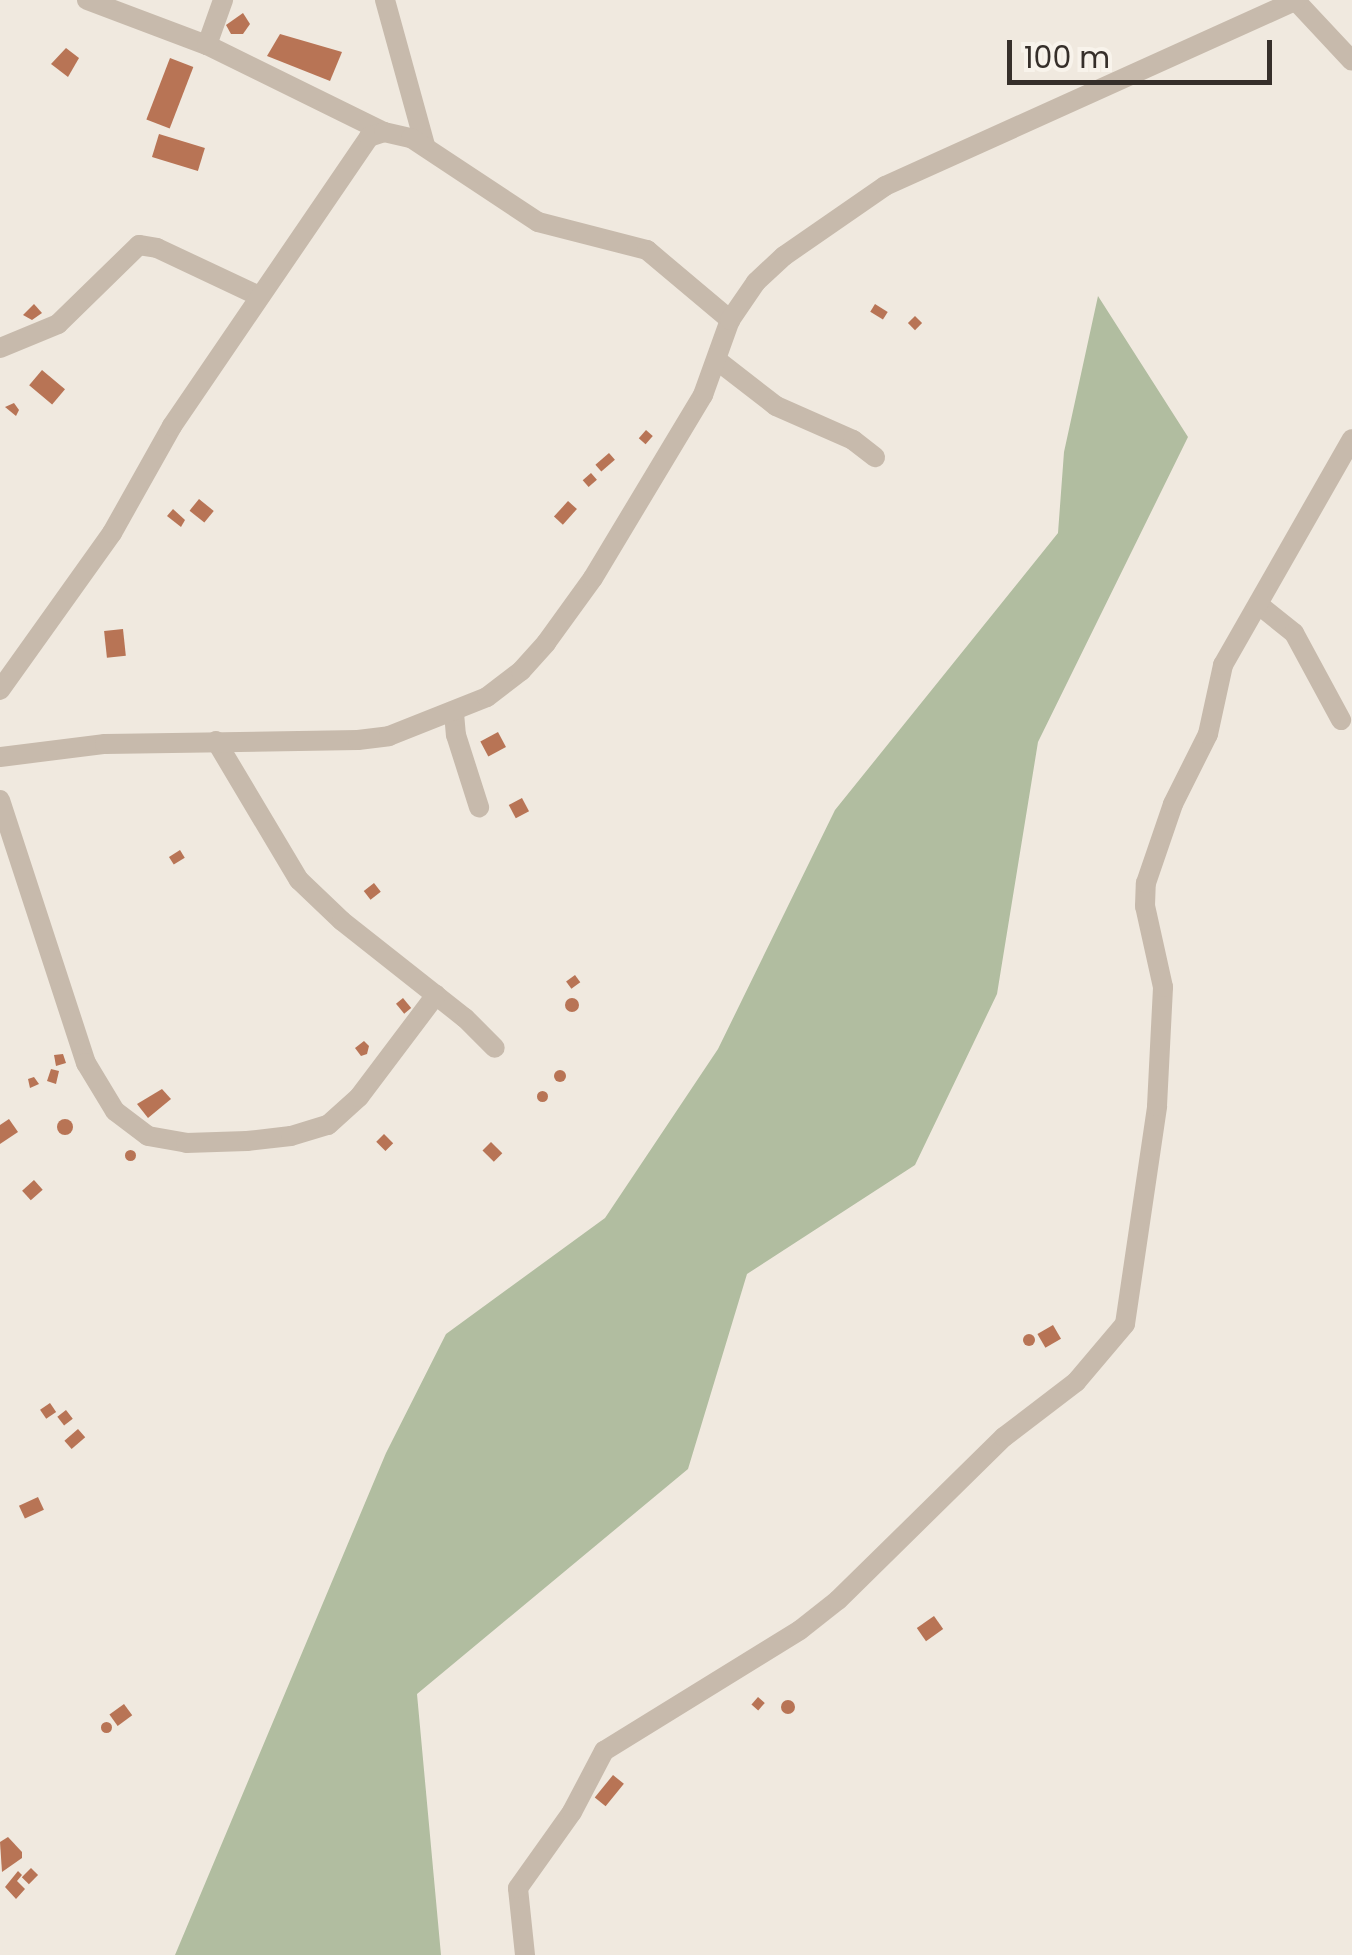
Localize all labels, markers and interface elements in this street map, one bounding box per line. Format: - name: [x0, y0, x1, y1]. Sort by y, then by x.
- scale bar: [1012, 20, 1277, 82]
- text: 100 m: [1024, 36, 1110, 79]

